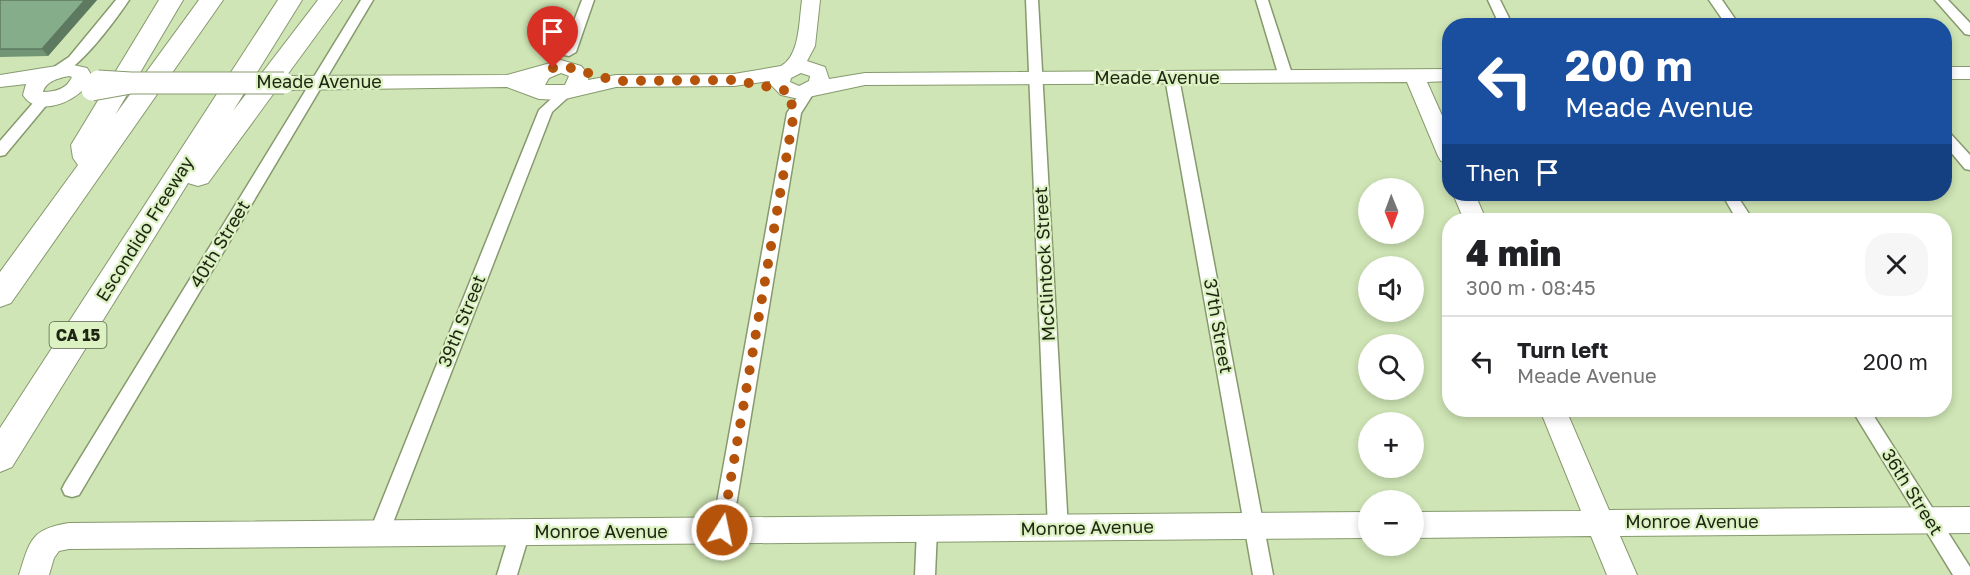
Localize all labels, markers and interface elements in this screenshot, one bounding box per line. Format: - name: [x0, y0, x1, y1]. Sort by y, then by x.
- pin: [527, 6, 578, 68]
- icon: arrive: [536, 15, 569, 48]
- text: 200 m: [1565, 40, 1692, 90]
- icon: left: [1466, 42, 1544, 120]
- street label: Meade Avenue: [1094, 66, 1220, 88]
- street label: Meade Avenue: [256, 70, 382, 92]
- text: Meade Avenue: [1565, 91, 1753, 123]
- street label: Escondido Freeway: [91, 152, 198, 305]
- icon: arrive: [1531, 156, 1564, 189]
- text: Then: [1466, 159, 1519, 186]
- north arrow: [1358, 178, 1424, 244]
- map controls: [1358, 178, 1424, 556]
- street label: McClintock Street: [1029, 186, 1059, 342]
- street label: 40th Street: [184, 196, 254, 291]
- text: 4 min: [1466, 231, 1561, 274]
- button: close: [1865, 233, 1928, 296]
- button: sound: [1358, 256, 1424, 322]
- street label: 39th Street: [433, 271, 490, 370]
- text: 300 m · 08:45: [1466, 275, 1596, 299]
- street label: 37th Street: [1200, 277, 1238, 375]
- road number: CA 15: [50, 322, 106, 348]
- button: search: [1358, 334, 1424, 400]
- text: Turn left: [1517, 336, 1608, 363]
- icon: left: [1466, 345, 1499, 378]
- text: 200 m: [1863, 348, 1928, 375]
- text: Meade Avenue: [1517, 363, 1657, 387]
- button: +: [1358, 412, 1424, 478]
- street label: 36th Street: [1878, 444, 1948, 539]
- button: −: [1358, 490, 1424, 556]
- position arrow: [690, 498, 754, 562]
- street label: Monroe Avenue: [1625, 510, 1759, 532]
- street label: Monroe Avenue: [1020, 515, 1154, 539]
- street label: Monroe Avenue: [534, 520, 668, 542]

